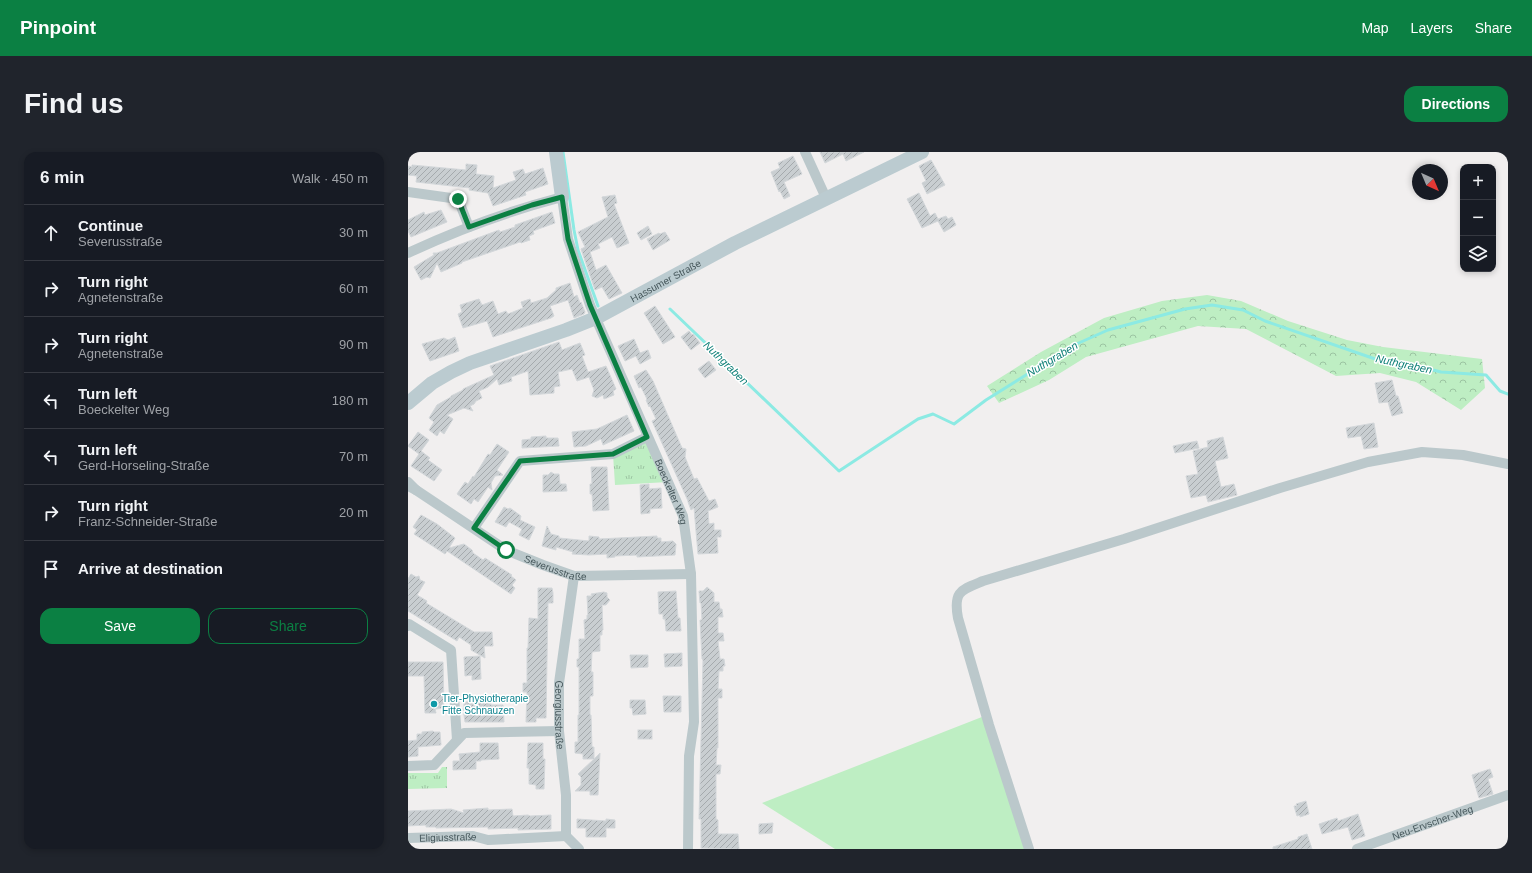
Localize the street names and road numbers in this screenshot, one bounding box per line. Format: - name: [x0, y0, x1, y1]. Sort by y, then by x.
- street label: Hassumer Straße: [628, 257, 703, 304]
- street label: Boeckelter Weg: [653, 457, 690, 525]
- street label: Severusstraße: [523, 553, 587, 582]
- street label: Georgiusstraße: [554, 680, 567, 750]
- street label: Neu-Ervscher-Weg: [1390, 803, 1474, 842]
- street label: Eligiusstraße: [419, 830, 479, 843]

